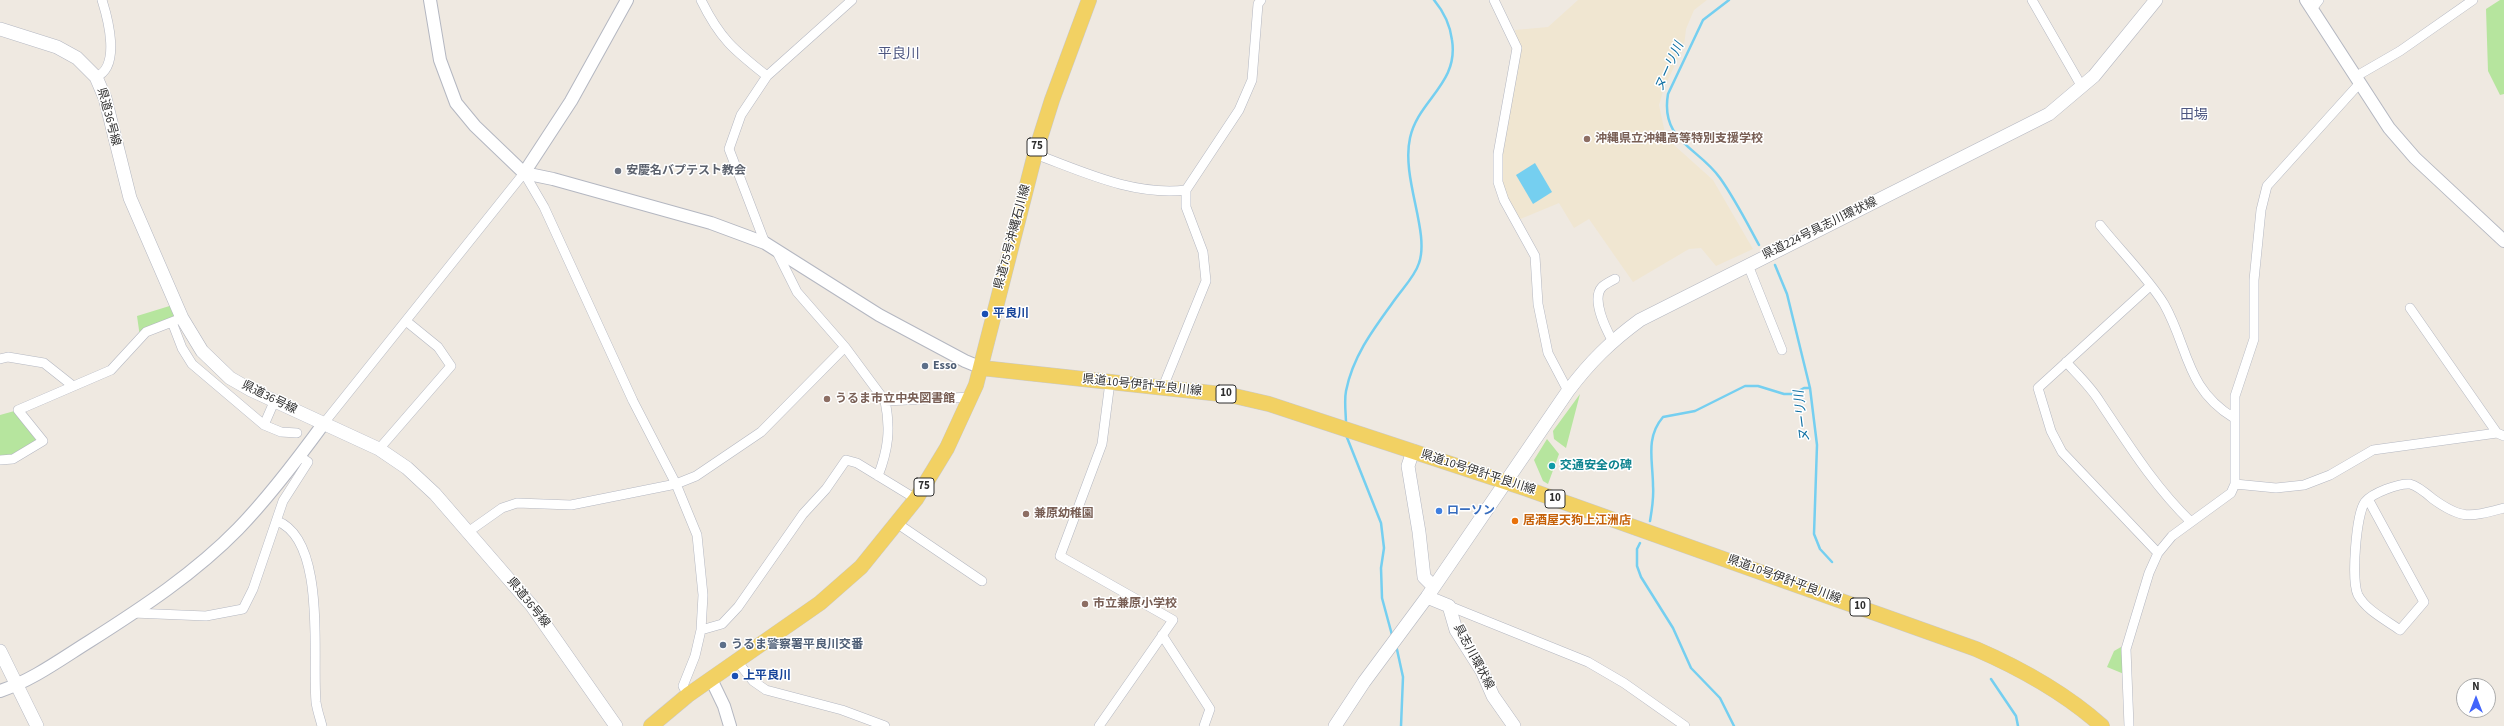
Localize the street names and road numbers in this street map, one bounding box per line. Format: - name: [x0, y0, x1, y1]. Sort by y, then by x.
- street label: 県道36号線: [93, 86, 123, 148]
- road number: 75: [1027, 138, 1047, 156]
- street label: 県道75号沖縄石川線: [992, 183, 1034, 291]
- street label: 県道224号具志川環状線: [1760, 195, 1880, 263]
- street label: 県道10号伊計平良川線: [1082, 373, 1202, 399]
- street label: 県道36号線: [239, 378, 299, 418]
- road number: 10: [1216, 385, 1236, 403]
- street label: 県道10号伊計平良川線: [1419, 448, 1537, 498]
- road number: 75: [914, 478, 934, 496]
- road number: 10: [1545, 490, 1565, 508]
- street label: 県道10号伊計平良川線: [1725, 553, 1843, 607]
- street label: 県道36号線: [504, 575, 552, 631]
- road number: 10: [1850, 598, 1870, 616]
- street label: 具志川環状線: [1450, 622, 1496, 692]

